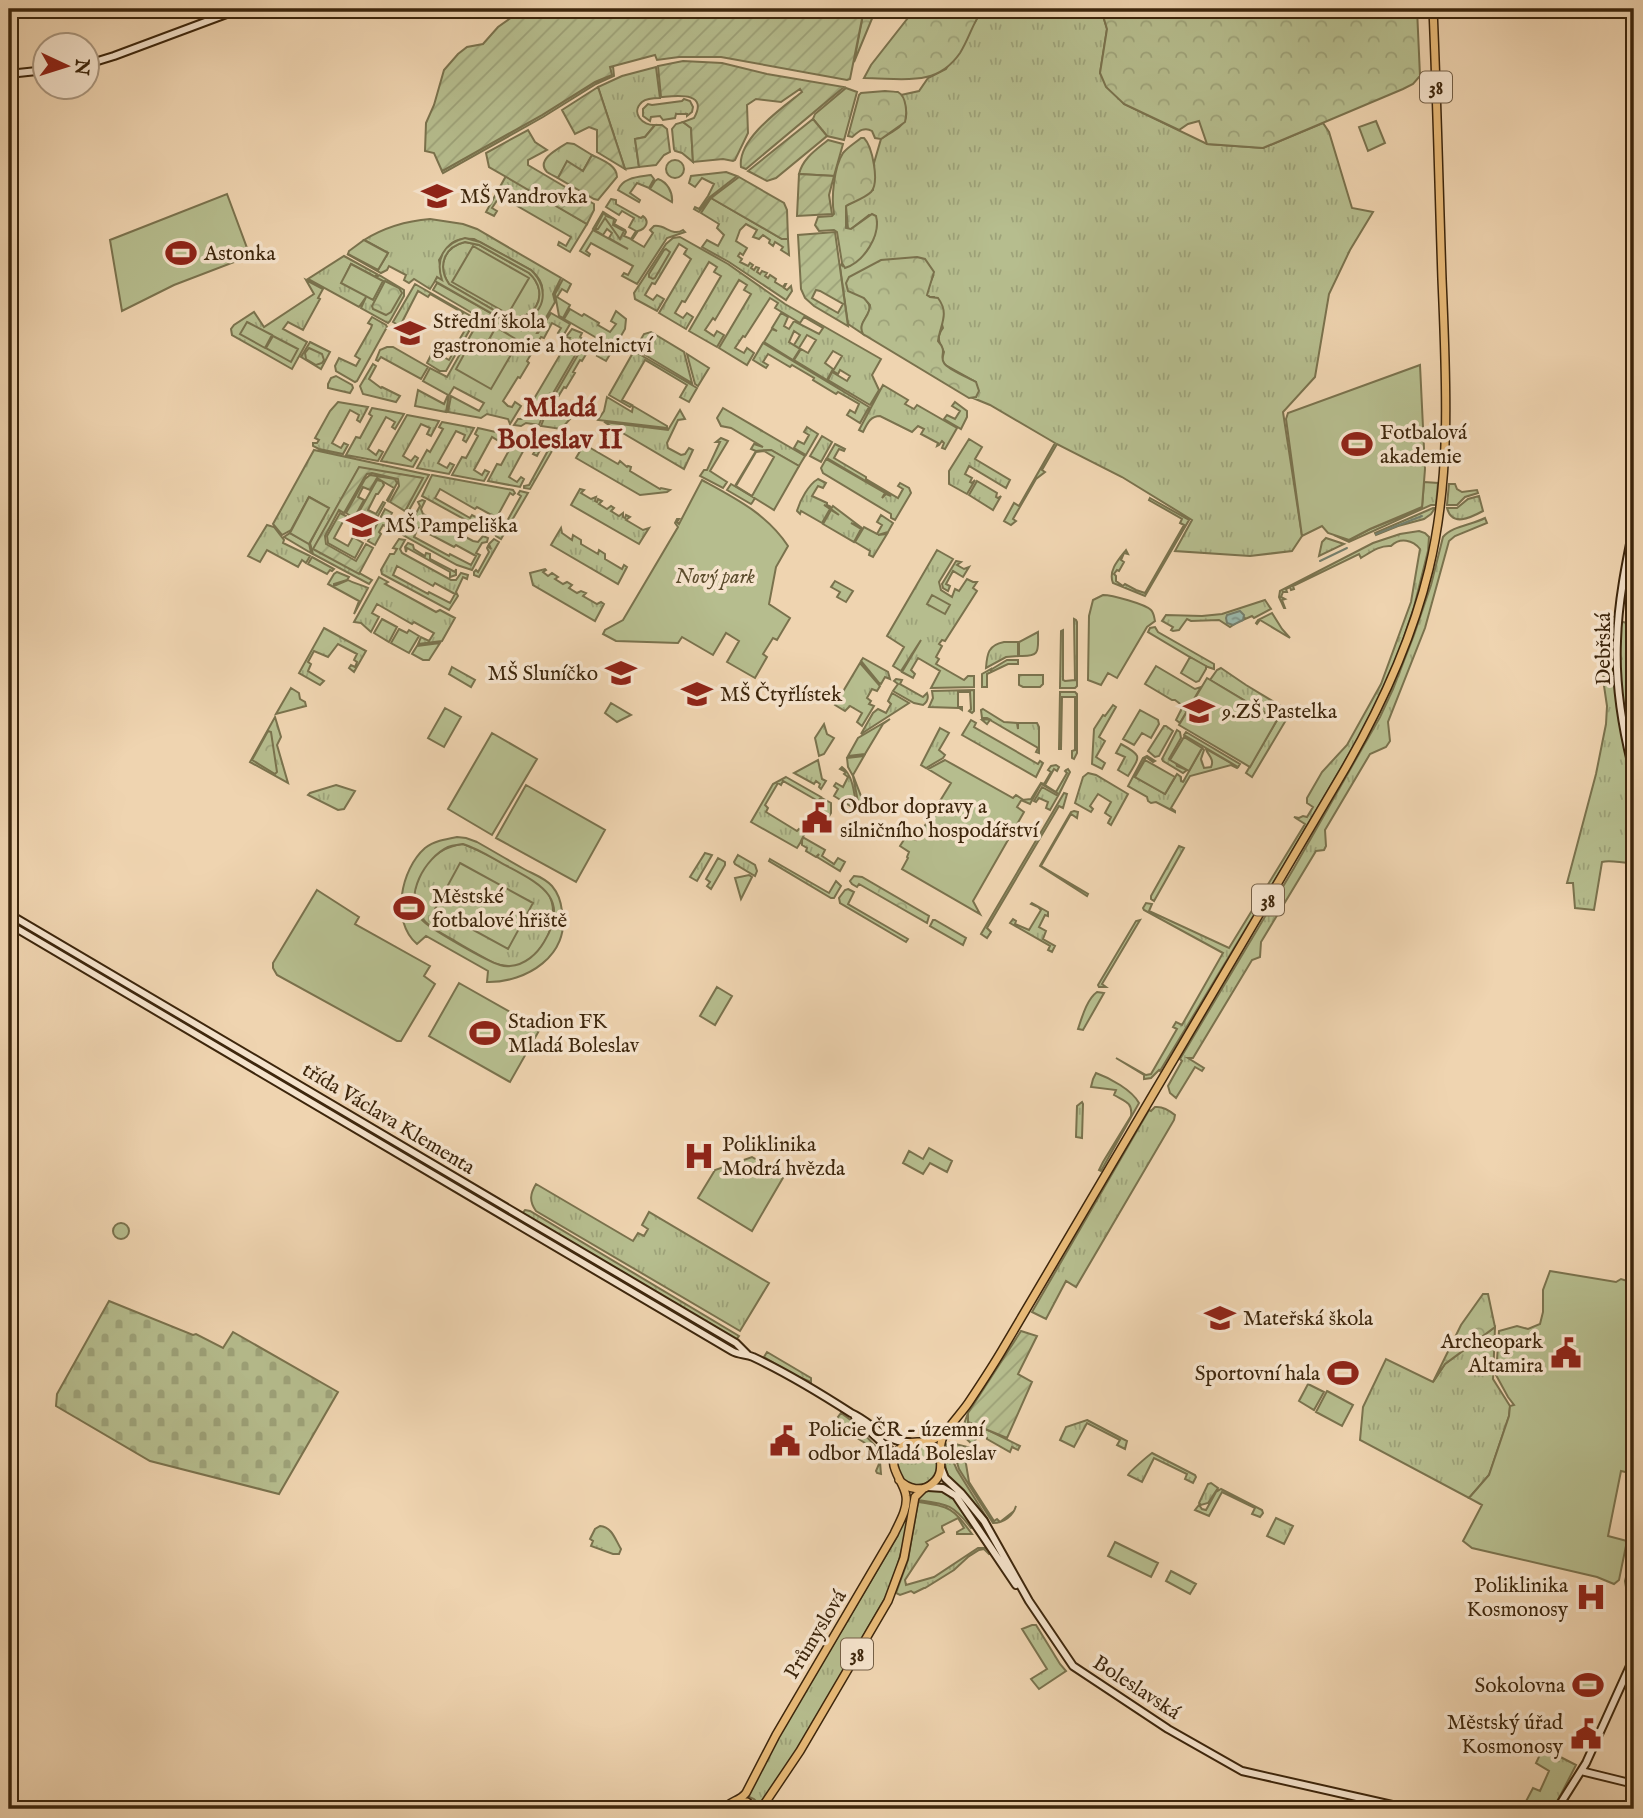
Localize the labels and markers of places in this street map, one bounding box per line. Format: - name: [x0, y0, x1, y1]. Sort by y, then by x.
- school or university icon: MŠ Vandrovka: [420, 179, 454, 213]
- place label: MŠ Vandrovka: [460, 183, 588, 211]
- sports icon: Astonka: [164, 236, 198, 270]
- place label: Astonka: [203, 241, 276, 268]
- place label: Střední škola gastronomie a hotelnictví: [433, 309, 653, 360]
- school or university icon: Střední škola gastronomie a hotelnictví: [393, 316, 427, 350]
- place label: Fotbalová akademie: [1380, 420, 1468, 471]
- sports icon: Fotbalová akademie: [1340, 427, 1374, 461]
- school or university icon: MŠ Pampeliška: [345, 508, 379, 542]
- place label: MŠ Pampeliška: [385, 512, 518, 540]
- school or university icon: MŠ Sluníčko: [604, 656, 638, 690]
- place label: MŠ Sluníčko: [487, 660, 598, 688]
- school or university icon: MŠ Čtyřlístek: [680, 677, 714, 711]
- place label: MŠ Čtyřlístek: [720, 681, 843, 709]
- school or university icon: 9.ZŠ Pastelka: [1182, 694, 1216, 728]
- place label: 9.ZŠ Pastelka: [1221, 698, 1338, 726]
- place label: Odbor dopravy a silničního hospodářství: [840, 794, 1040, 845]
- public building icon: Odbor dopravy a silničního hospodářství: [800, 801, 834, 835]
- place label: Městské fotbalové hřiště: [432, 884, 568, 935]
- sports icon: Městské fotbalové hřiště: [392, 891, 426, 925]
- place label: Stadion FK Mladá Boleslav: [508, 1009, 640, 1060]
- sports icon: Stadion FK Mladá Boleslav: [468, 1016, 502, 1050]
- place label: Poliklinika Modrá hvězda: [722, 1132, 846, 1183]
- hospital icon: Poliklinika Modrá hvězda: [682, 1139, 716, 1173]
- school or university icon: Mateřská škola: [1203, 1301, 1237, 1335]
- place label: Mateřská škola: [1243, 1306, 1374, 1333]
- place label: Archeopark Altamira: [1440, 1329, 1544, 1380]
- public building icon: Archeopark Altamira: [1549, 1336, 1583, 1370]
- sports icon: Sportovní hala: [1326, 1356, 1360, 1390]
- place label: Sportovní hala: [1195, 1361, 1321, 1388]
- place label: Policie ČR - územní odbor Mladá Boleslav: [808, 1416, 997, 1468]
- public building icon: Policie ČR - územní odbor Mladá Boleslav: [768, 1424, 802, 1458]
- place label: Poliklinika Kosmonosy: [1467, 1573, 1569, 1624]
- hospital icon: Poliklinika Kosmonosy: [1574, 1580, 1608, 1614]
- sports icon: Sokolovna: [1571, 1668, 1605, 1702]
- place label: Sokolovna: [1474, 1673, 1566, 1700]
- place label: Městský úřad Kosmonosy: [1447, 1710, 1564, 1761]
- public building icon: Městský úřad Kosmonosy: [1569, 1717, 1603, 1751]

